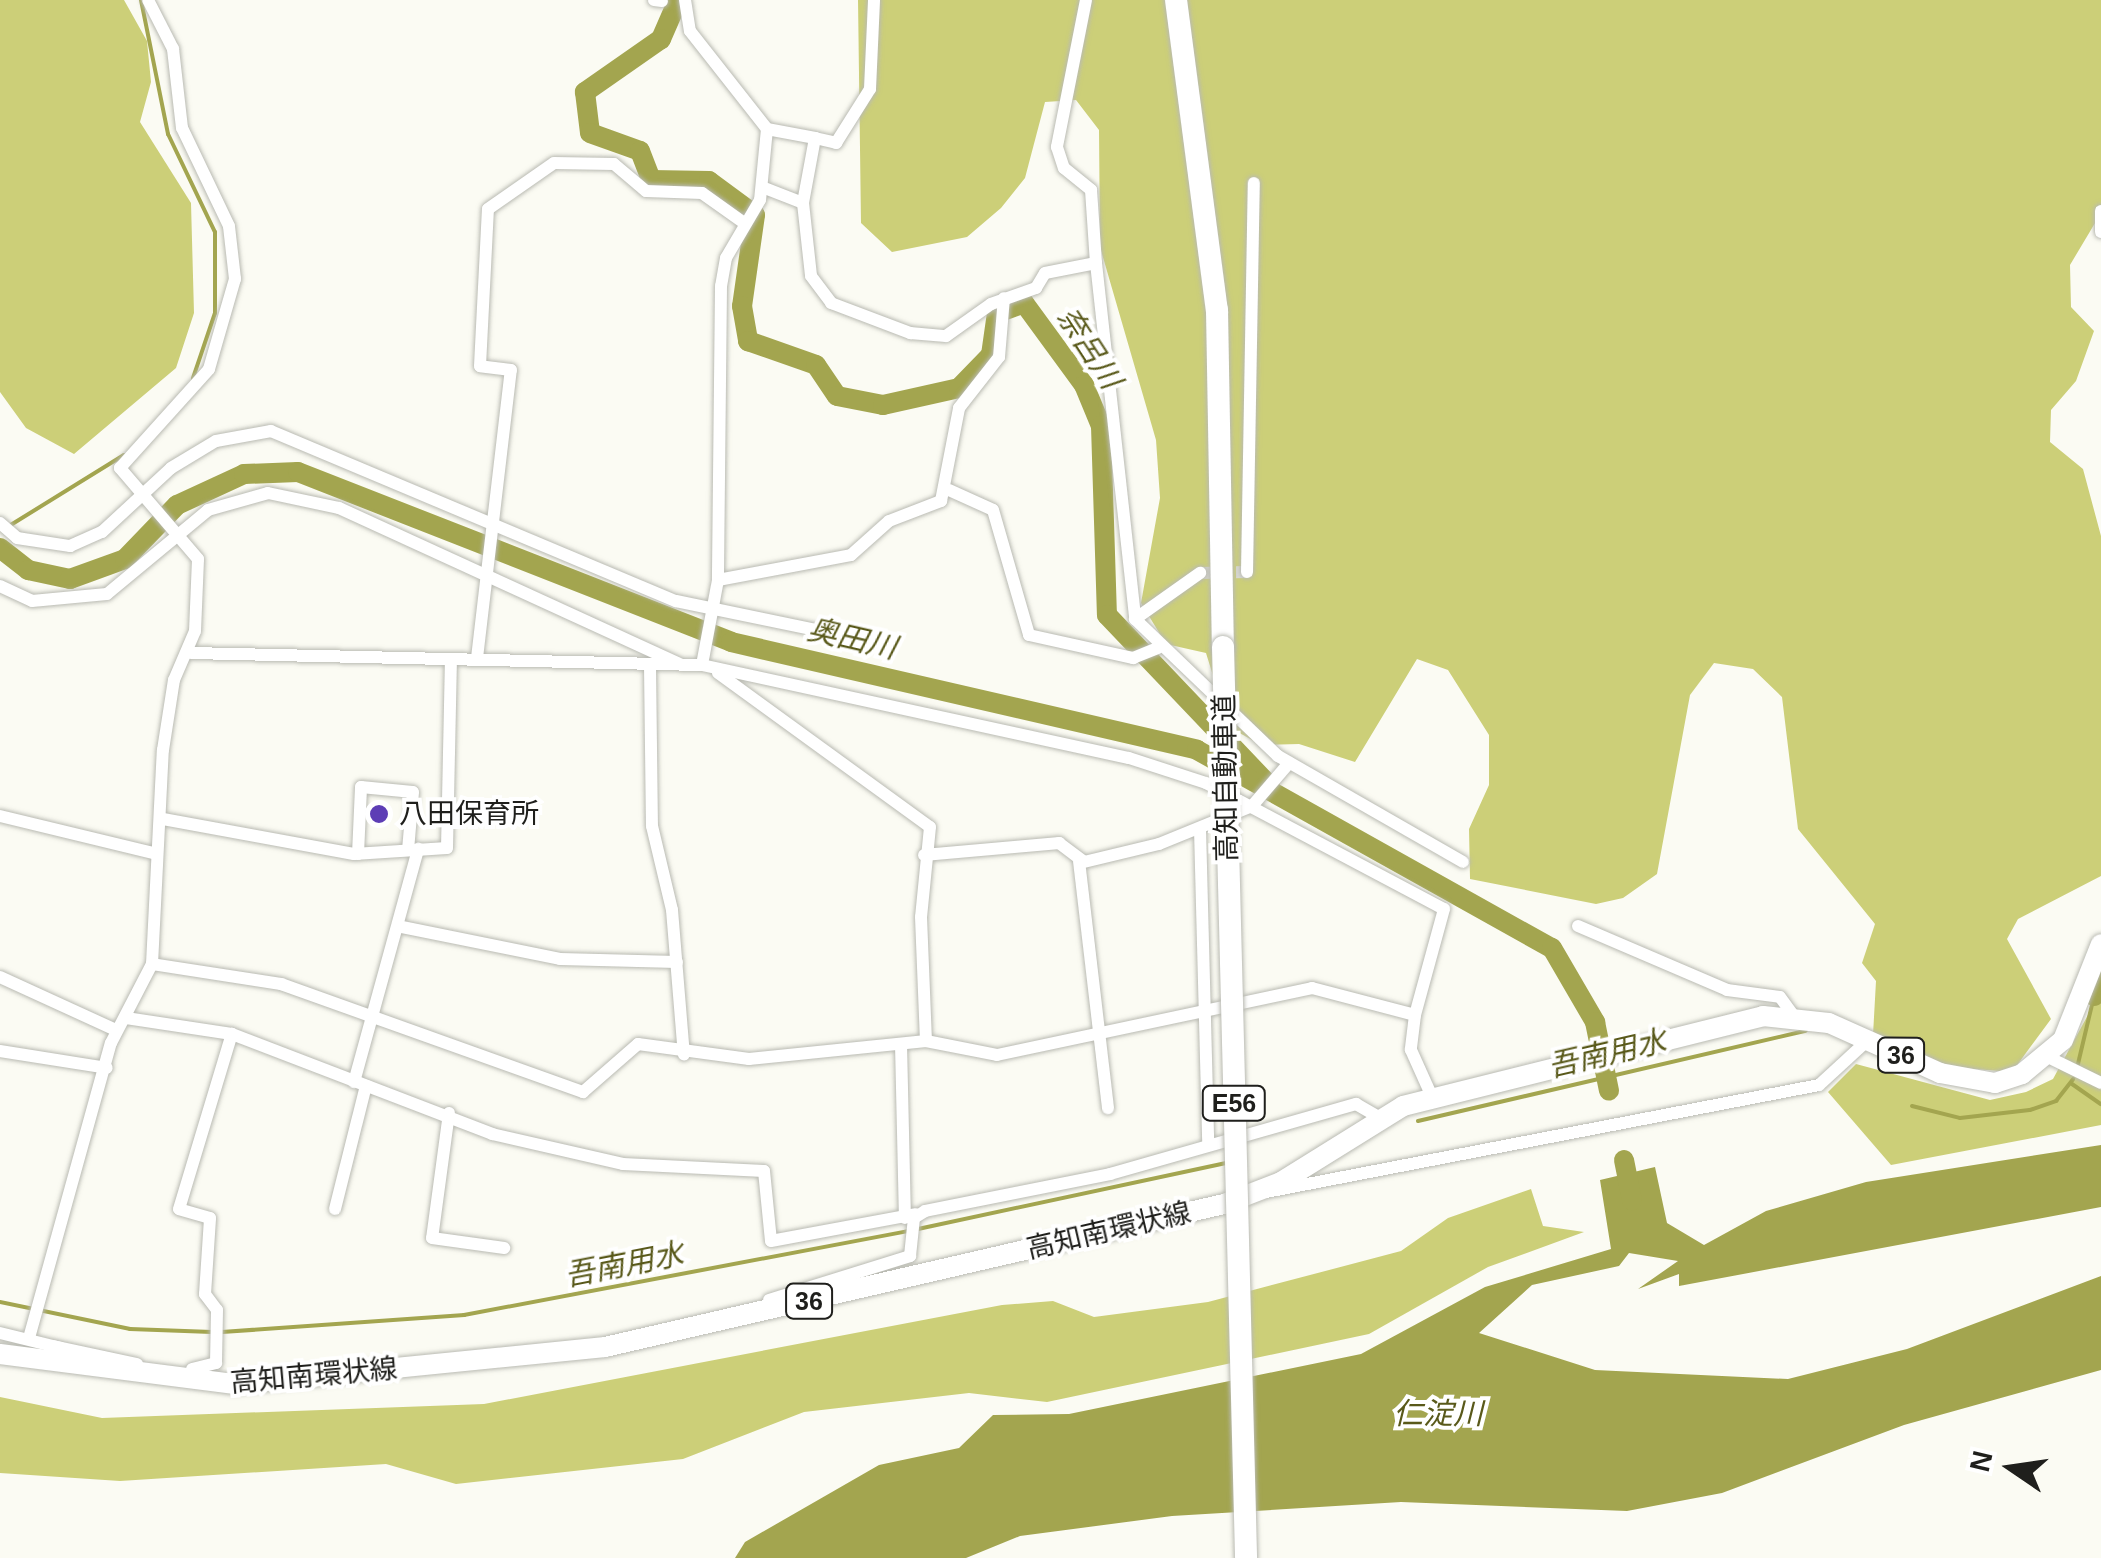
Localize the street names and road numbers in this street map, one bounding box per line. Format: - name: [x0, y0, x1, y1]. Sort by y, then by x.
- street label: 高知自動車道: [1208, 694, 1244, 862]
- road number: 36: [1876, 1035, 1926, 1075]
- road number: E56: [1202, 1083, 1266, 1123]
- street label: 高知南環状線: [1023, 1196, 1195, 1266]
- road number: 36: [784, 1281, 834, 1321]
- street label: 高知南環状線: [229, 1352, 399, 1400]

